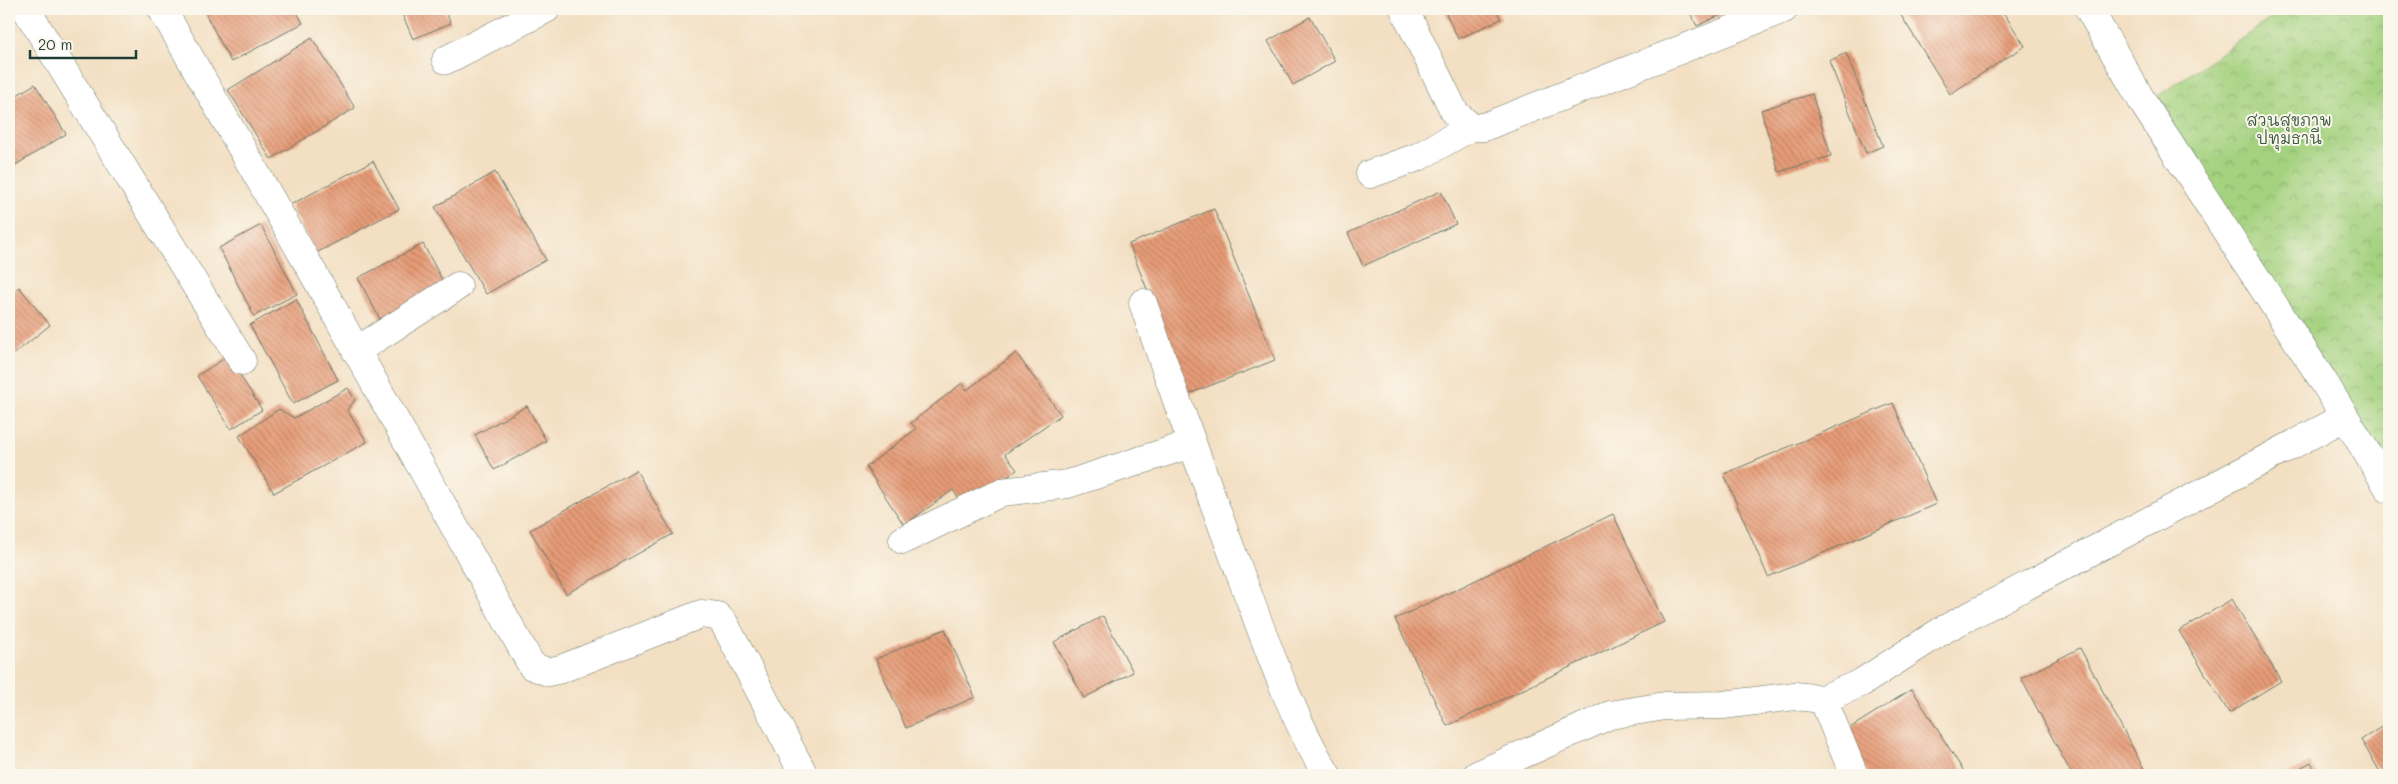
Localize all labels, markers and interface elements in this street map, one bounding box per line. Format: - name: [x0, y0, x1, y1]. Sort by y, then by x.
- scale bar: [30, 28, 136, 60]
- text: 20 m: [38, 34, 72, 54]
- park label: สวนสุขภาพ ปทุมธานี: [2246, 109, 2332, 151]

